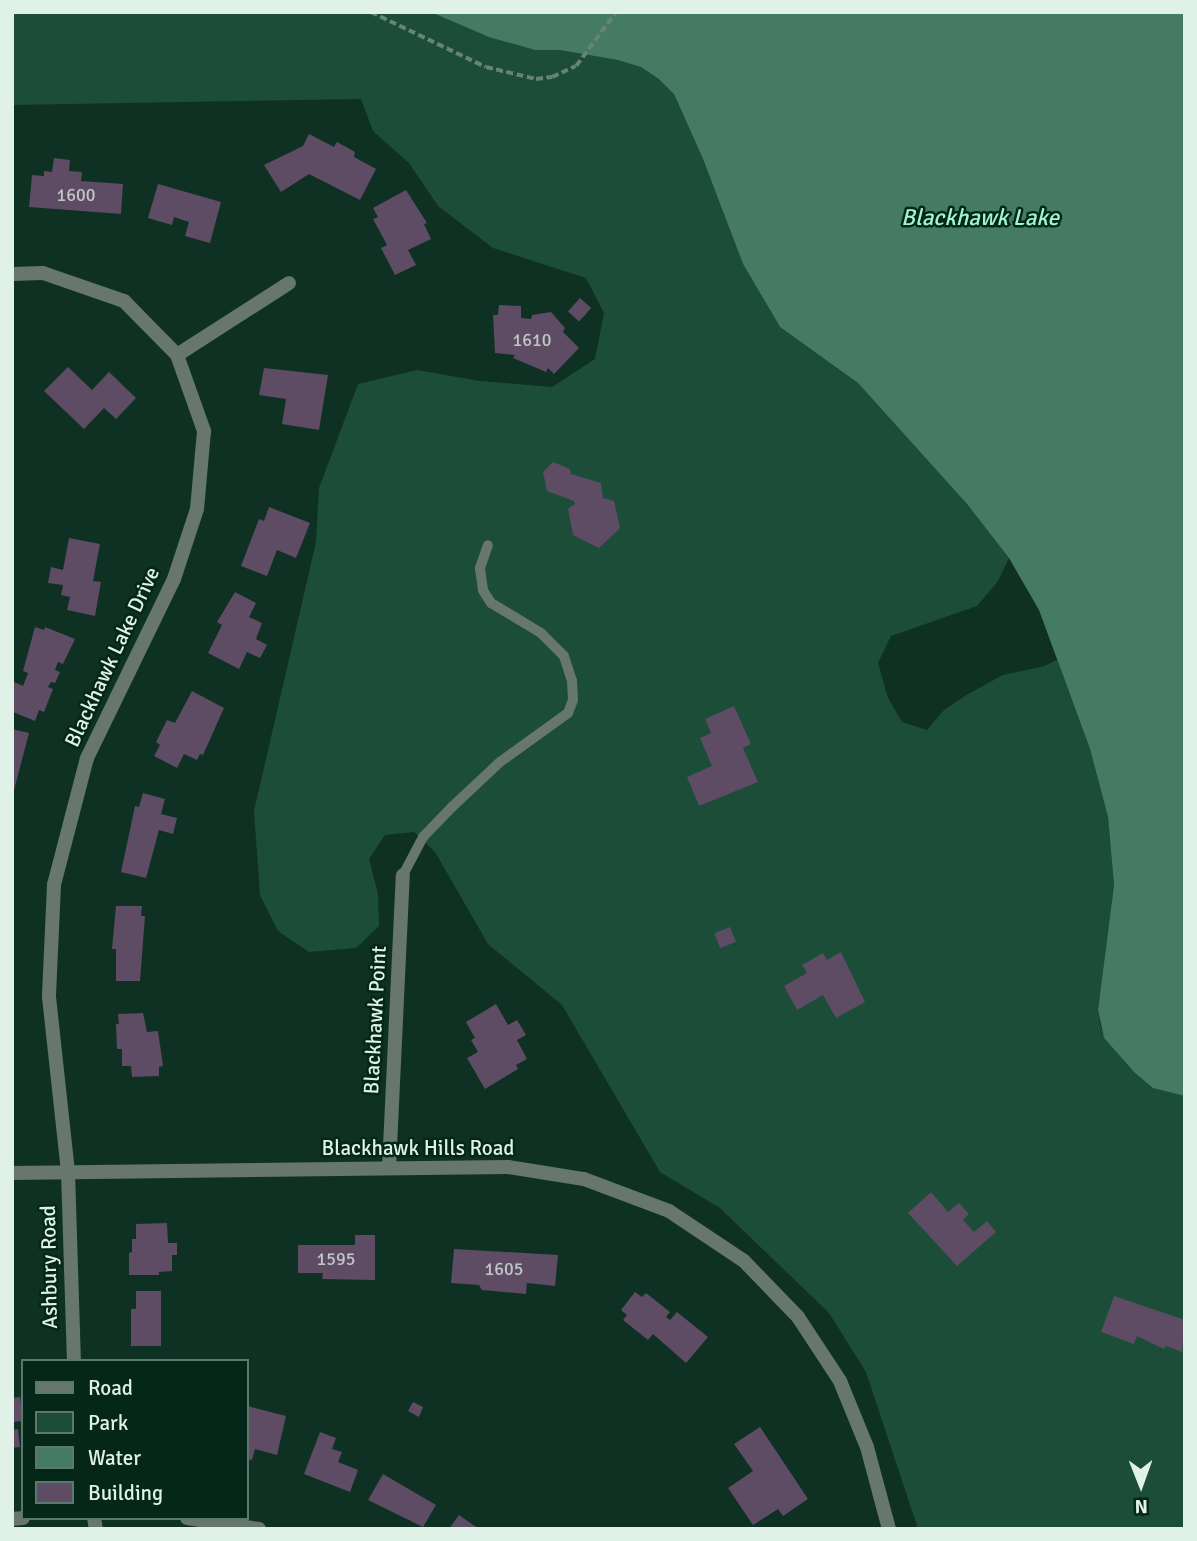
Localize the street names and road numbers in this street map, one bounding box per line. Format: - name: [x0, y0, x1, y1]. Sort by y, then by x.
- street label: Blackhawk Lake Drive: [59, 563, 165, 751]
- street label: Blackhawk Point: [359, 945, 391, 1095]
- street label: Blackhawk Hills Road: [322, 1135, 514, 1161]
- street label: Ashbury Road: [35, 1205, 63, 1329]

